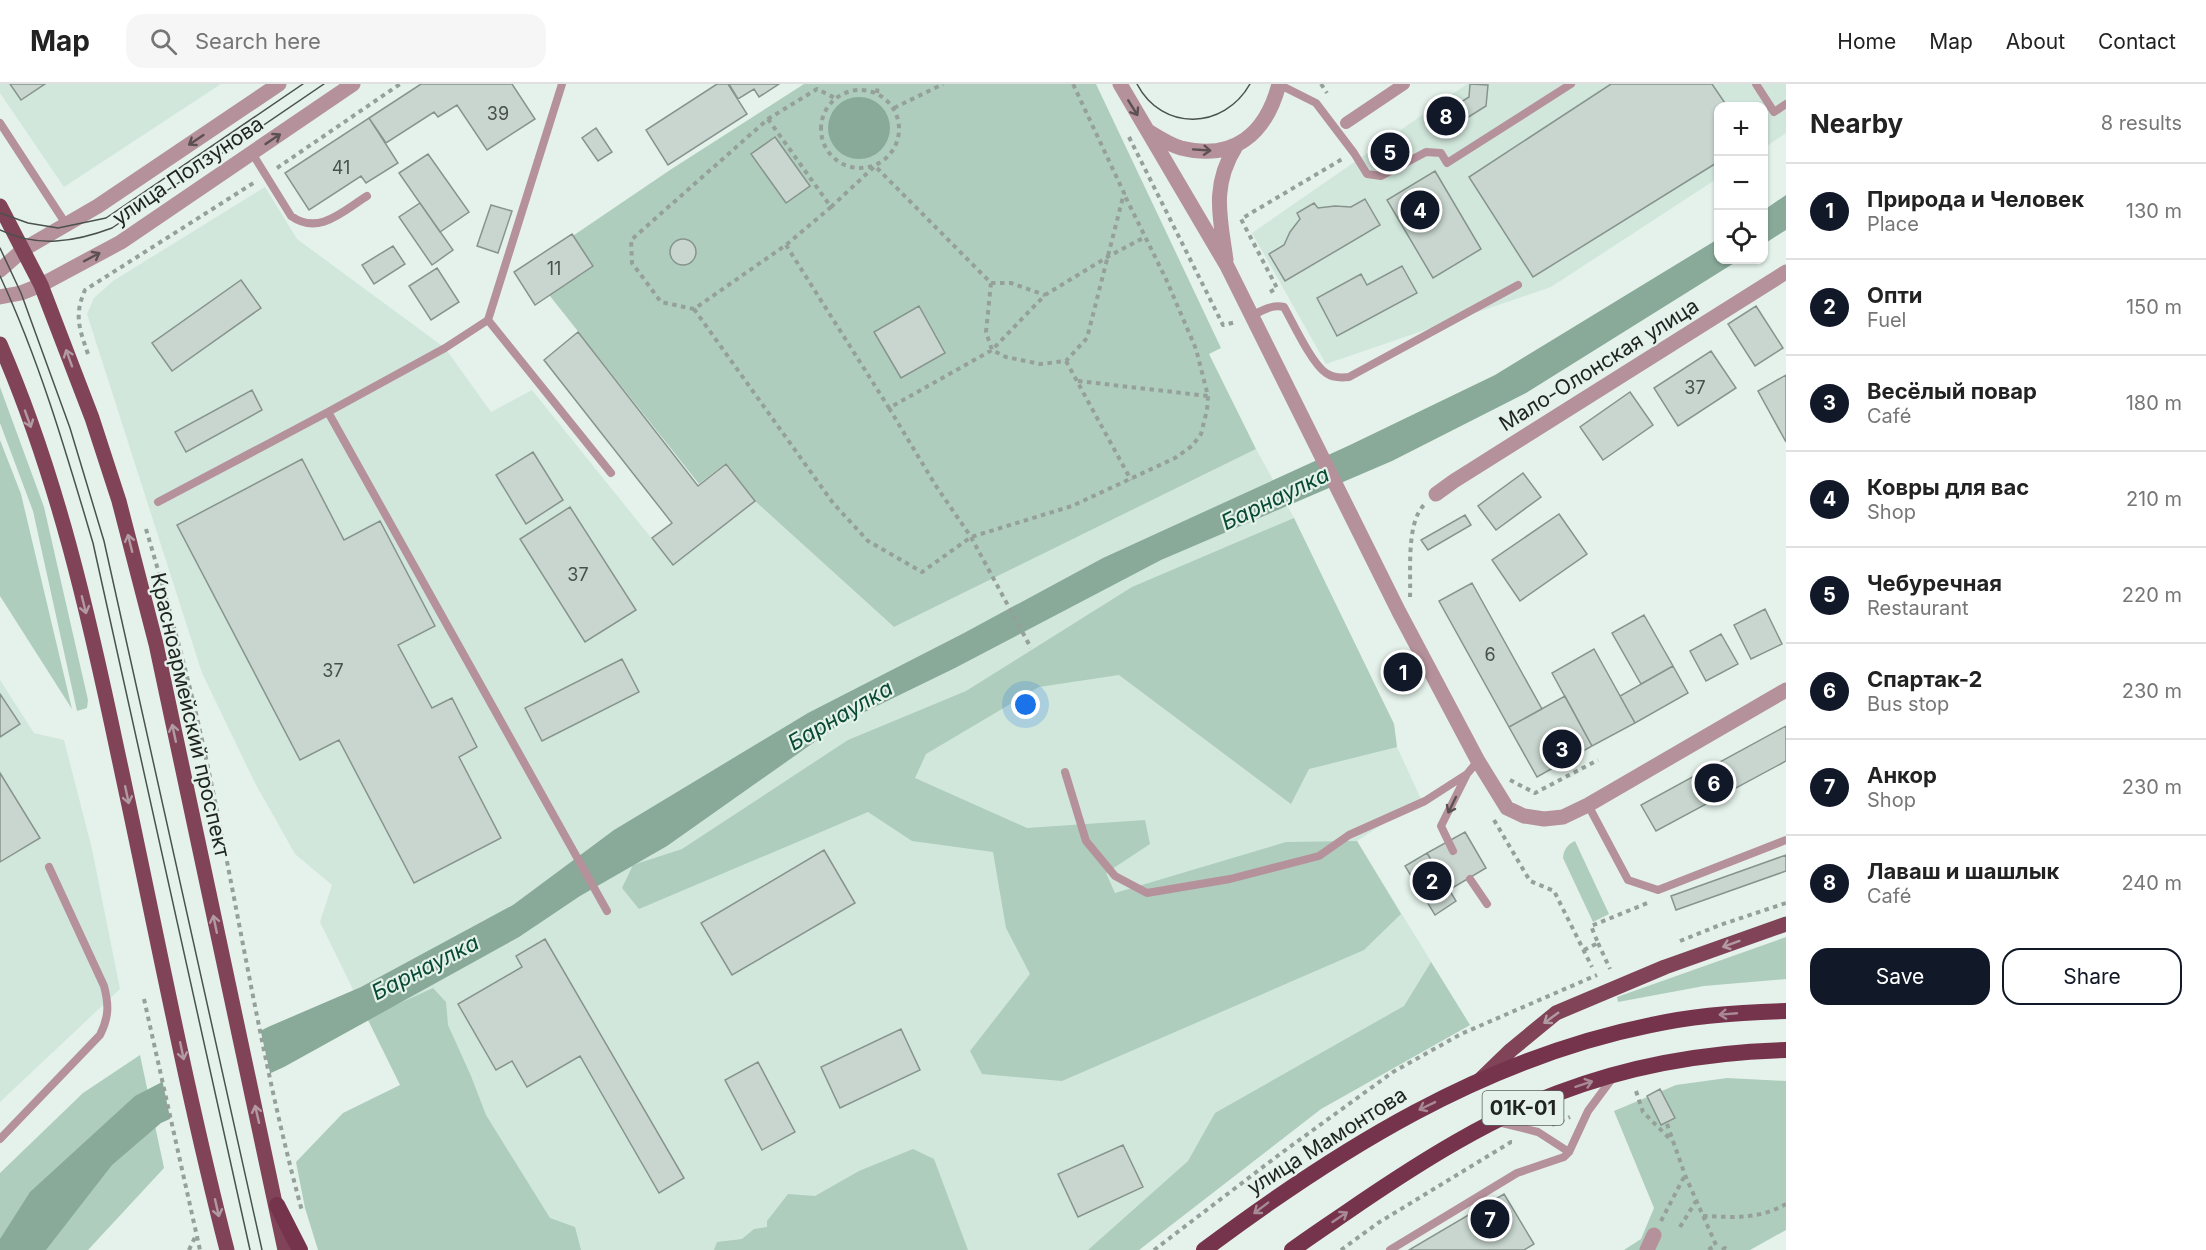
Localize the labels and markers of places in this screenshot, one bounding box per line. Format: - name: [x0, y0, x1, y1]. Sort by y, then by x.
- pin: 8: [1426, 93, 1466, 138]
- pin: 5: [1370, 130, 1410, 174]
- pin: 4: [1400, 188, 1440, 232]
- pin: 1: [1384, 650, 1422, 694]
- pin: 3: [1542, 726, 1582, 772]
- pin: 6: [1694, 760, 1734, 806]
- pin: 2: [1412, 858, 1452, 904]
- pin: 7: [1470, 1196, 1510, 1242]

